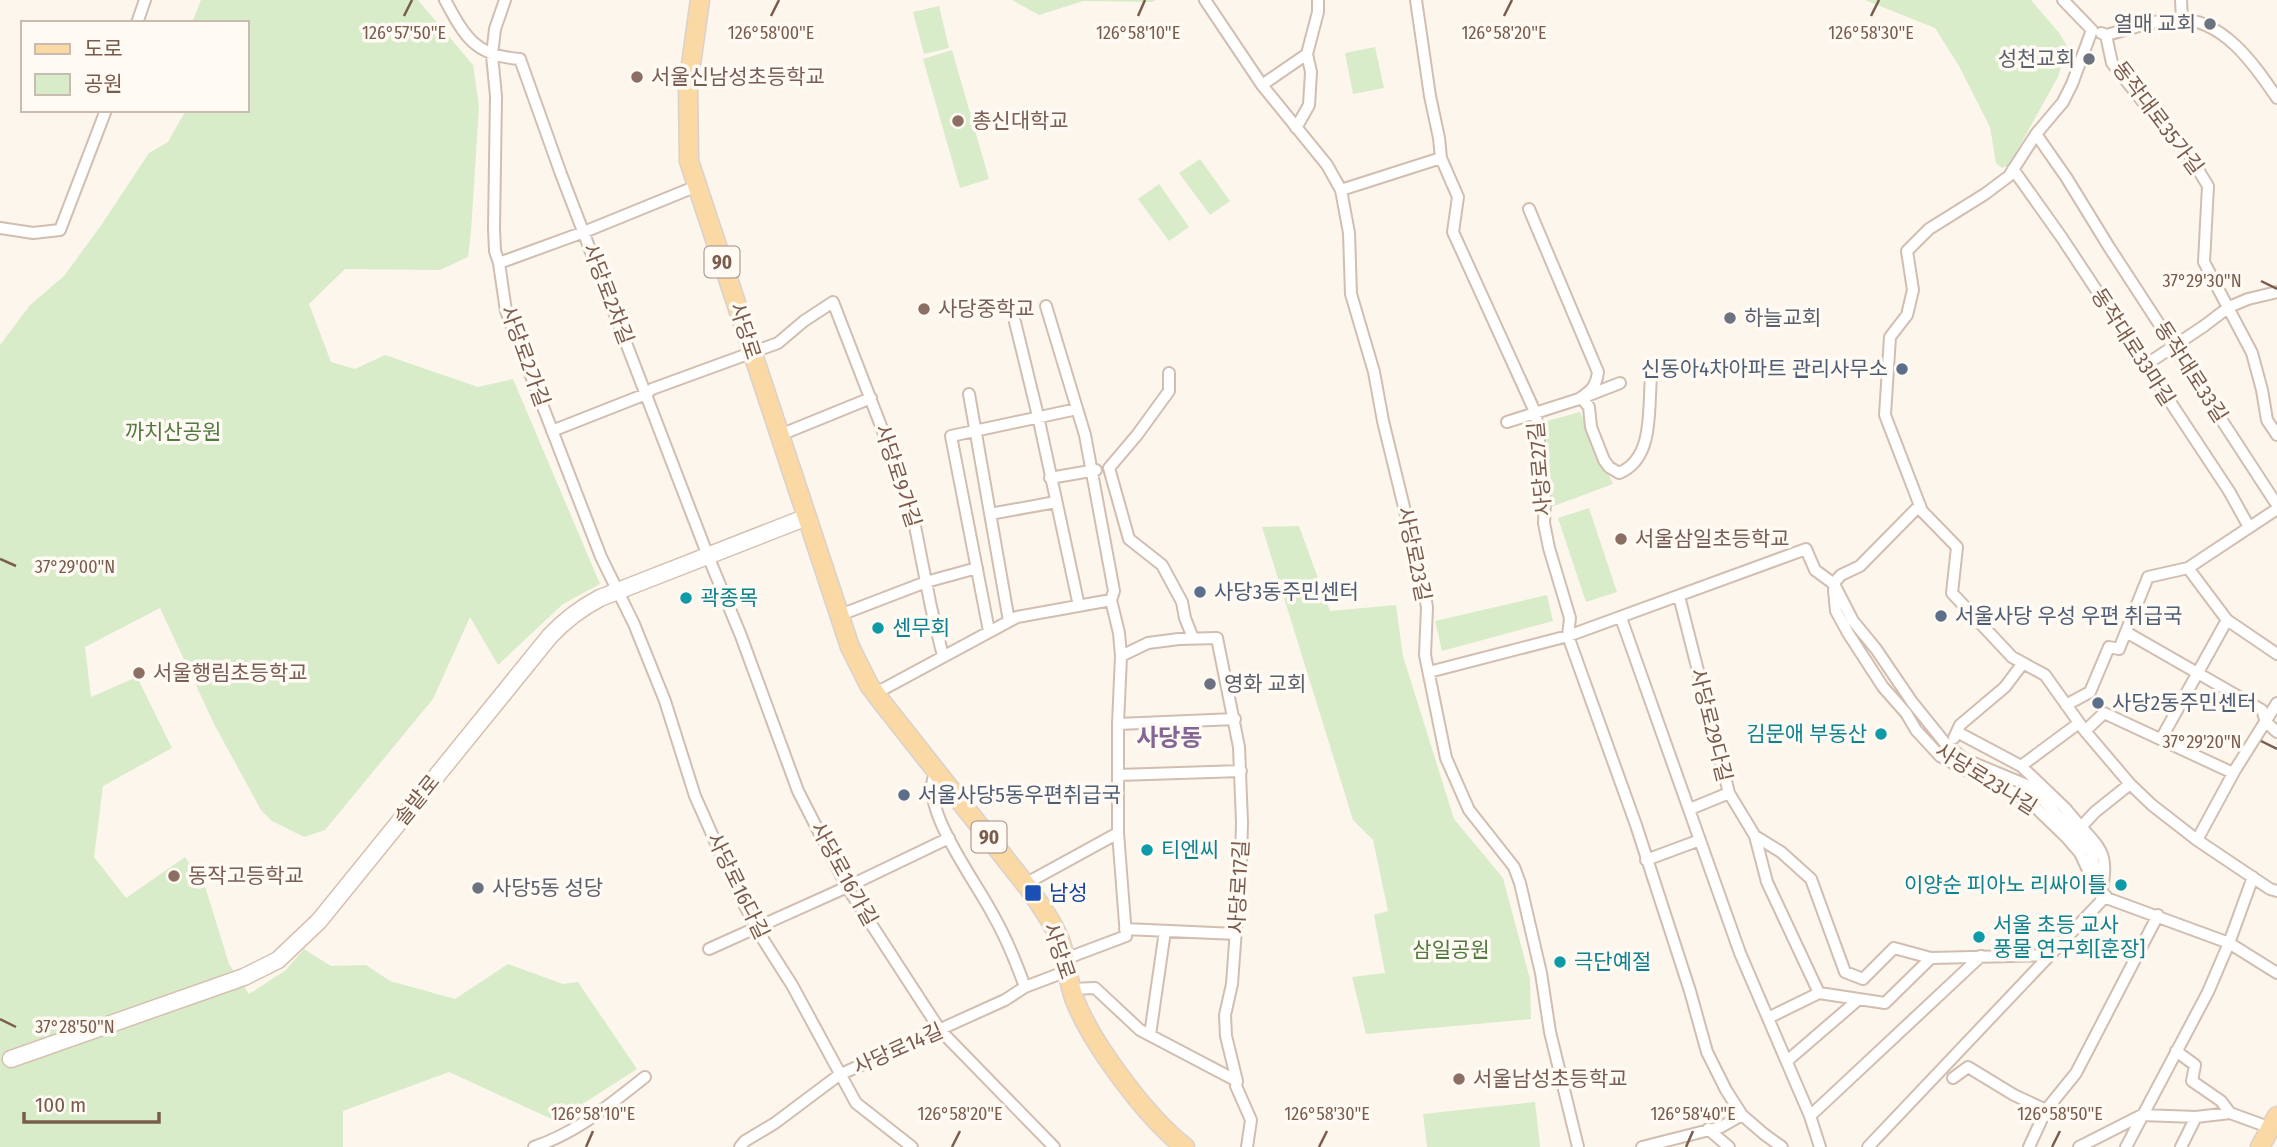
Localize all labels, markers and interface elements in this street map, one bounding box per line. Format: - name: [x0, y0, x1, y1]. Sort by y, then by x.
- place label: 열매 교회: [2114, 11, 2196, 37]
- marker: 열매 교회: [2202, 16, 2218, 32]
- legend: [21, 21, 248, 112]
- text: 126°57'50"E: [362, 22, 446, 44]
- text: 126°58'00"E: [728, 22, 814, 44]
- text: 126°58'10"E: [1096, 22, 1180, 44]
- text: 126°58'20"E: [1461, 22, 1547, 44]
- text: 126°58'30"E: [1828, 22, 1914, 44]
- text: 도로: [84, 36, 123, 62]
- place label: 성천교회: [1998, 46, 2075, 72]
- marker: 성천교회: [2081, 51, 2097, 67]
- street label: 동작대로35가길: [2107, 56, 2209, 180]
- place label: 서울신남성초등학교: [651, 64, 825, 90]
- marker: 서울신남성초등학교: [629, 69, 645, 85]
- text: 공원: [84, 71, 123, 97]
- place label: 총신대학교: [972, 108, 1069, 134]
- marker: 총신대학교: [950, 113, 966, 129]
- street label: 사당로2차길: [577, 240, 639, 348]
- road number: 90: [704, 246, 740, 278]
- text: 37°29'30"N: [2162, 270, 2242, 292]
- street label: 동작대로33마길: [2085, 283, 2181, 411]
- place label: 사당중학교: [938, 296, 1035, 322]
- street label: 사당로: [724, 299, 766, 363]
- marker: 사당중학교: [916, 301, 932, 317]
- street label: 사당로2가길: [495, 302, 555, 410]
- place label: 하늘교회: [1744, 305, 1821, 331]
- marker: 하늘교회: [1722, 310, 1738, 326]
- street label: 동작대로33길: [2149, 316, 2233, 428]
- place label: 신동아4차아파트 관리사무소: [1641, 356, 1888, 382]
- marker: 신동아4차아파트 관리사무소: [1894, 361, 1910, 377]
- park label: 까치산공원: [125, 419, 221, 445]
- street label: 사당로9가길: [869, 421, 927, 531]
- street label: 사당로27길: [1523, 421, 1557, 517]
- street label: 사당로23길: [1391, 504, 1437, 604]
- place label: 서울삼일초등학교: [1635, 526, 1790, 552]
- marker: 서울삼일초등학교: [1613, 531, 1629, 547]
- text: 37°29'00"N: [35, 556, 115, 578]
- place label: 사당3동주민센터: [1214, 579, 1359, 605]
- marker: 사당3동주민센터: [1192, 584, 1208, 600]
- place label: 곽종목: [700, 585, 758, 611]
- marker: 곽종목: [678, 590, 694, 606]
- place label: 서울사당 우성 우편 취급국: [1955, 603, 2182, 629]
- marker: 서울사당 우성 우편 취급국: [1933, 608, 1949, 624]
- place label: 센무회: [892, 615, 950, 641]
- marker: 센무회: [870, 620, 886, 636]
- place label: 서울행림초등학교: [153, 660, 308, 686]
- marker: 서울행림초등학교: [131, 665, 147, 681]
- street label: 사당로29다길: [1684, 666, 1738, 784]
- place label: 영화 교회: [1224, 671, 1306, 697]
- marker: 영화 교회: [1202, 676, 1218, 692]
- place label: 사당2동주민센터: [2112, 690, 2257, 716]
- marker: 사당2동주민센터: [2090, 695, 2106, 711]
- place label: 김문애 부동산: [1746, 721, 1867, 747]
- district label: 사당동: [1136, 724, 1202, 752]
- marker: 김문애 부동산: [1873, 726, 1889, 742]
- text: 37°29'20"N: [2162, 731, 2242, 753]
- street label: 사당로23나길: [1930, 737, 2042, 821]
- street label: 솔밭로: [389, 769, 445, 831]
- place label: 서울사당5동우편취급국: [918, 782, 1121, 808]
- marker: 서울사당5동우편취급국: [896, 787, 912, 803]
- street label: 사당로16가길: [805, 817, 883, 931]
- road number: 90: [972, 822, 1006, 852]
- street label: 사당로16다길: [701, 829, 775, 943]
- place label: 티엔씨: [1161, 837, 1219, 863]
- street label: 사당로17길: [1224, 839, 1254, 935]
- marker: 티엔씨: [1139, 842, 1155, 858]
- place label: 동작고등학교: [188, 863, 304, 889]
- marker: 동작고등학교: [166, 868, 182, 884]
- place label: 이양순 피아노 리싸이틀: [1904, 872, 2107, 898]
- place label: 사당5동 성당: [492, 875, 603, 901]
- marker: 이양순 피아노 리싸이틀: [2113, 877, 2129, 893]
- marker: 사당5동 성당: [470, 880, 486, 896]
- place label: 남성: [1049, 880, 1088, 906]
- marker: 남성: [1023, 883, 1043, 903]
- place label: 서울 초등 교사 풍물 연구회[훈장]: [1993, 912, 2145, 962]
- street label: 사당로: [1037, 919, 1081, 983]
- marker: 서울 초등 교사 풍물 연구회[훈장]: [1971, 929, 1987, 945]
- park label: 삼일공원: [1412, 937, 1490, 963]
- place label: 극단예절: [1574, 949, 1651, 975]
- marker: 극단예절: [1552, 954, 1568, 970]
- text: 37°28'50"N: [35, 1016, 115, 1038]
- street label: 사당로14길: [849, 1018, 947, 1080]
- place label: 서울남성초등학교: [1473, 1066, 1628, 1092]
- marker: 서울남성초등학교: [1451, 1071, 1467, 1087]
- scale bar: [24, 1080, 159, 1124]
- text: 100 m: [35, 1092, 86, 1118]
- text: 126°58'10"E: [551, 1103, 635, 1125]
- text: 126°58'20"E: [917, 1103, 1003, 1125]
- text: 126°58'30"E: [1284, 1103, 1370, 1125]
- text: 126°58'40"E: [1650, 1103, 1736, 1125]
- text: 126°58'50"E: [2017, 1103, 2103, 1125]

